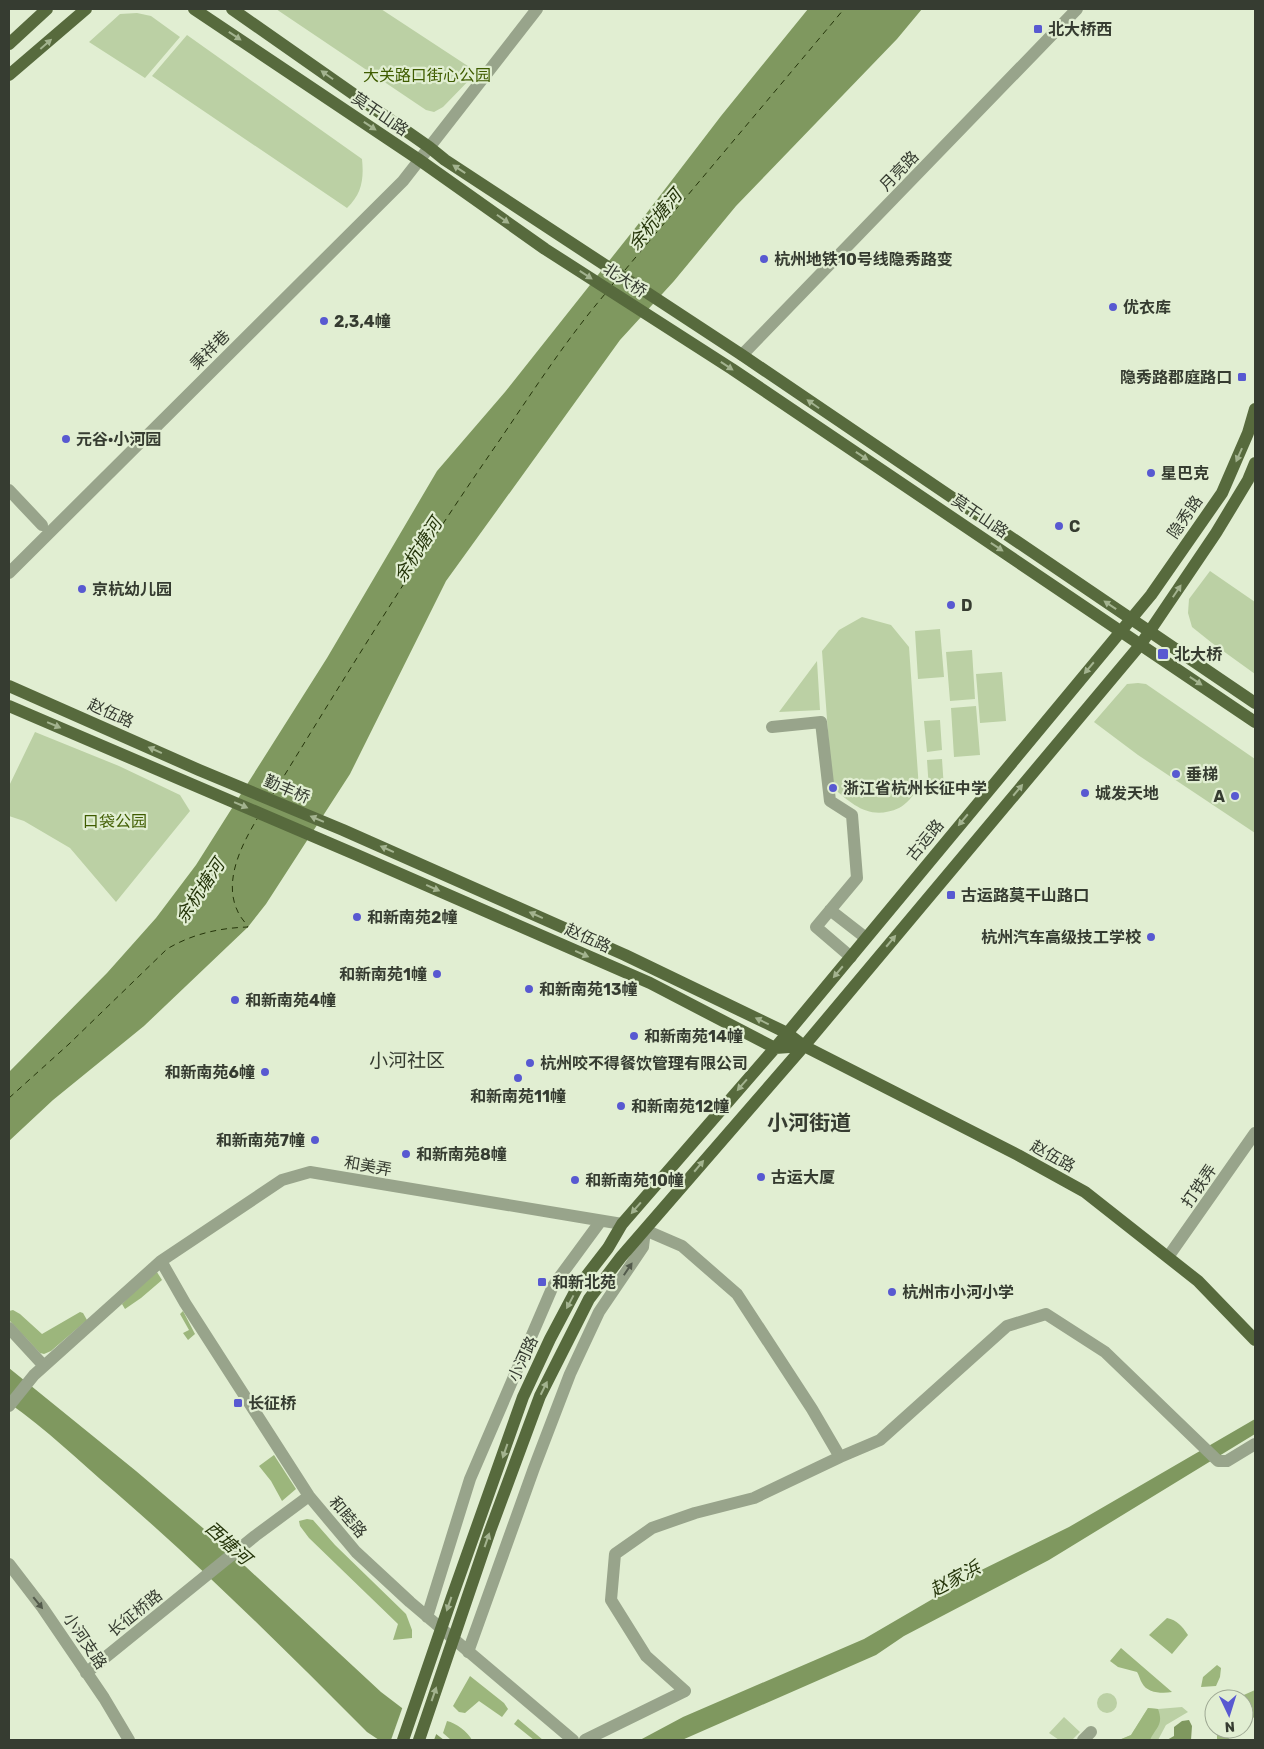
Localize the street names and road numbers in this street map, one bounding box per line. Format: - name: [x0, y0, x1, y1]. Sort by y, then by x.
- street label: 莫干山路: [348, 88, 412, 140]
- street label: 月亮路: [875, 147, 923, 195]
- street label: 北大桥: [600, 259, 650, 301]
- street label: 秉祥巷: [186, 326, 234, 374]
- street label: 莫干山路: [948, 490, 1012, 542]
- street label: 隐秀路: [1163, 492, 1207, 542]
- street label: 赵伍路: [85, 695, 137, 731]
- street label: 勤丰桥: [261, 771, 313, 807]
- street label: 古运路: [902, 816, 948, 864]
- street label: 赵伍路: [562, 920, 614, 956]
- street label: 赵伍路: [1027, 1136, 1079, 1176]
- street label: 和美弄: [343, 1152, 393, 1180]
- street label: 打铁弄: [1177, 1161, 1221, 1211]
- street label: 小河路: [504, 1333, 542, 1385]
- street label: 和睦路: [325, 1493, 371, 1541]
- street label: 长征桥路: [104, 1585, 166, 1641]
- street label: 小河支路: [59, 1609, 111, 1673]

